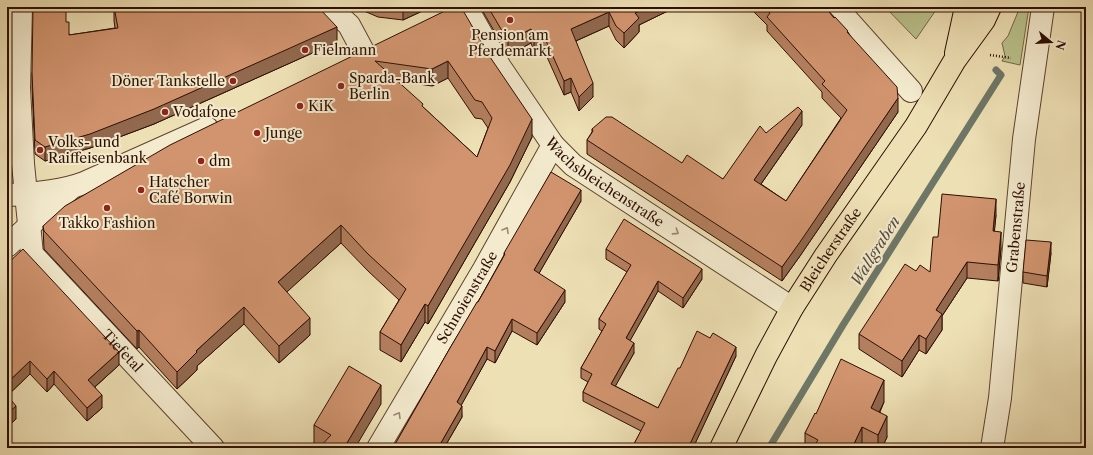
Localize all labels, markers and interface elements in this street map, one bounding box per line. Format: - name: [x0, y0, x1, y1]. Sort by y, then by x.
- marker: Pension am Pferdemarkt: [505, 15, 515, 25]
- north arrow: [1031, 22, 1071, 62]
- place label: Pension am Pferdemarkt: [468, 26, 552, 60]
- text: N: [1052, 38, 1069, 52]
- place label: Fielmann: [313, 41, 377, 59]
- marker: Fielmann: [300, 45, 310, 55]
- place label: Sparda-Bank Berlin: [349, 69, 436, 103]
- place label: Döner Tankstelle: [111, 72, 225, 90]
- marker: Döner Tankstelle: [228, 76, 238, 86]
- marker: Sparda-Bank Berlin: [336, 81, 346, 91]
- place label: KiK: [308, 97, 335, 115]
- marker: KiK: [295, 101, 305, 111]
- place label: Vodafone: [172, 103, 237, 121]
- marker: Vodafone: [160, 107, 170, 117]
- place label: Junge: [263, 124, 303, 142]
- marker: Junge: [252, 128, 262, 138]
- place label: Volks- und Raiffeisenbank: [47, 133, 148, 167]
- street label: Wachsbleichenstraße: [541, 133, 668, 231]
- marker: Volks- und Raiffeisenbank: [35, 145, 45, 155]
- place label: dm: [209, 152, 231, 170]
- marker: dm: [196, 156, 206, 166]
- place label: Hatscher Café Borwin: [149, 173, 233, 207]
- street label: Grabenstraße: [1003, 181, 1029, 274]
- marker: Hatscher Café Borwin: [136, 185, 146, 195]
- marker: Takko Fashion: [102, 203, 112, 213]
- street label: Bleicherstraße: [796, 204, 865, 295]
- water label: Wallgraben: [846, 213, 904, 289]
- place label: Takko Fashion: [59, 214, 156, 232]
- one-way arrow: [501, 227, 509, 234]
- one-way arrow: [672, 227, 679, 235]
- street label: Schnoienstraße: [433, 248, 501, 347]
- street label: Tiefetal: [98, 326, 147, 376]
- one-way arrow: [394, 411, 401, 419]

